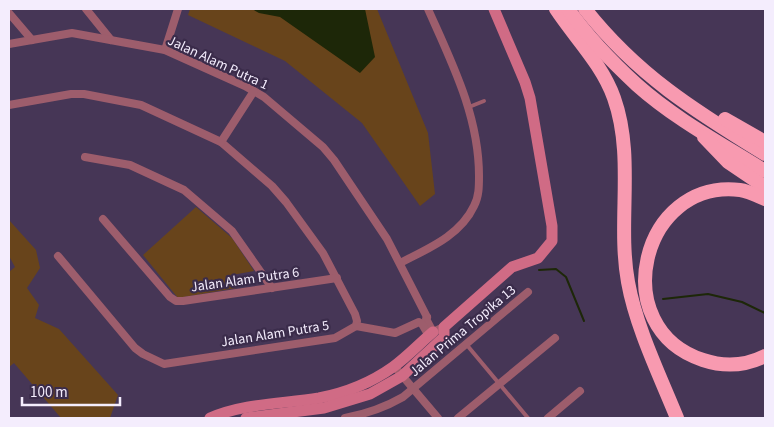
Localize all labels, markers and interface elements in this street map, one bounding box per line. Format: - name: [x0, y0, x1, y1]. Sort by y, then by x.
- street label: Jalan Alam Putra 1: [164, 31, 272, 95]
- street label: Jalan Alam Putra 6: [190, 263, 300, 297]
- street label: Jalan Prima Tropika 13: [405, 280, 521, 382]
- street label: Jalan Alam Putra 5: [220, 316, 330, 352]
- scale bar: [22, 374, 120, 406]
- text: 100 m: [30, 382, 68, 403]

